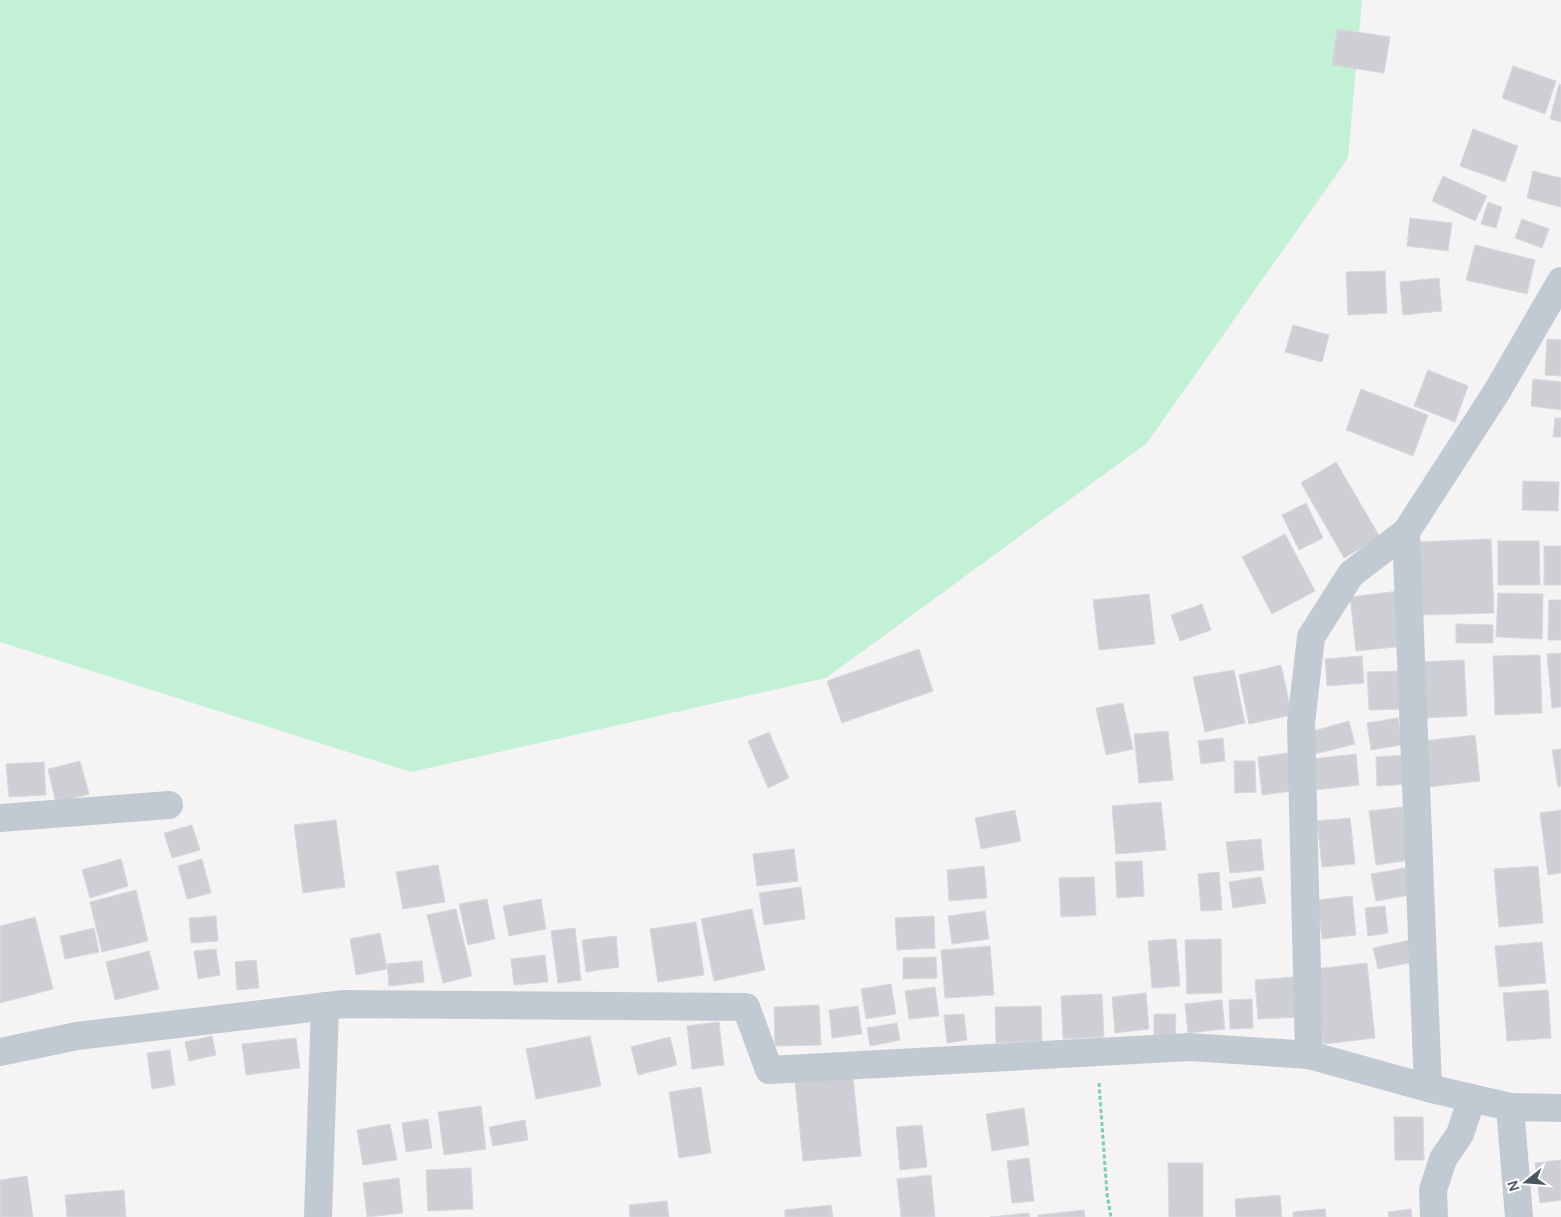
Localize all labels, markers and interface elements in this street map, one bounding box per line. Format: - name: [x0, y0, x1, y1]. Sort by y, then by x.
- north arrow: [1501, 1157, 1551, 1207]
- text: N: [1503, 1178, 1524, 1194]

